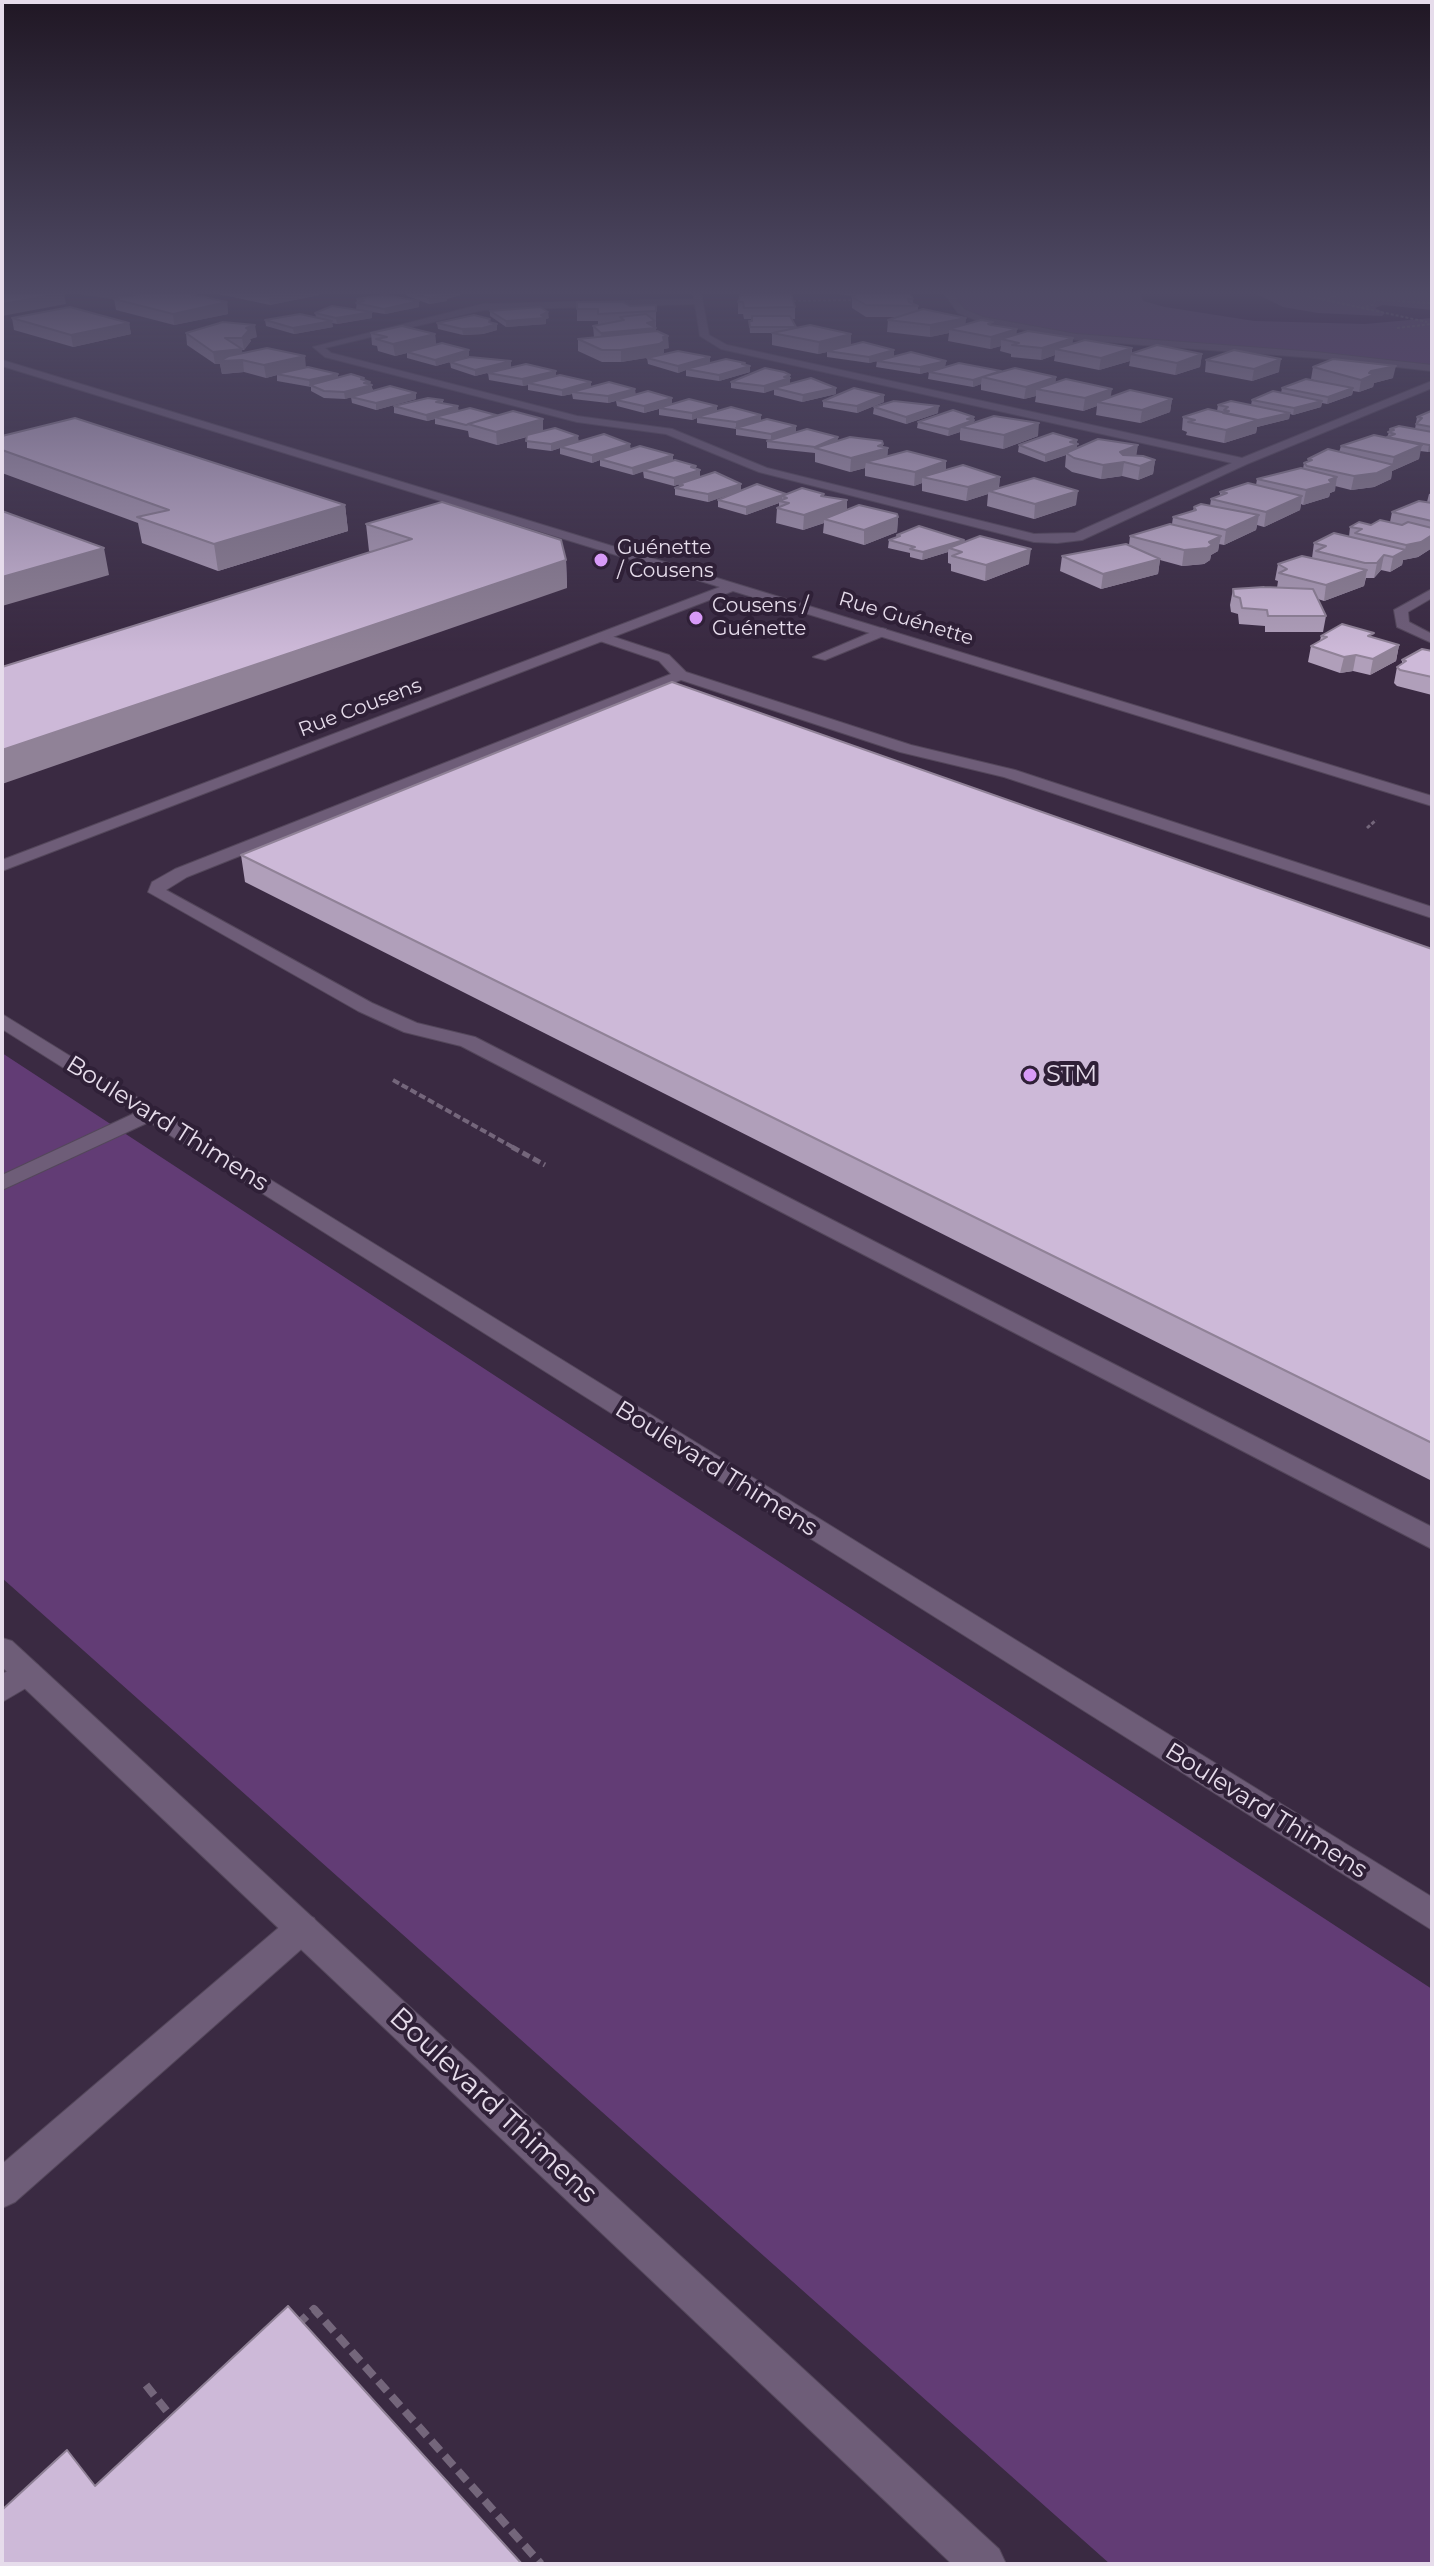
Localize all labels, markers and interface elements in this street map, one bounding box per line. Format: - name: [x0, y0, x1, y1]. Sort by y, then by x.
- place label: Guénette / Cousens: [617, 536, 714, 583]
- marker: Guénette / Cousens: [592, 551, 610, 569]
- street label: Rue Guénette: [836, 587, 976, 651]
- place label: Cousens / Guénette: [712, 594, 809, 641]
- marker: Cousens / Guénette: [687, 609, 705, 627]
- street label: Rue Cousens: [295, 673, 425, 743]
- street label: Boulevard Thimens: [61, 1050, 273, 1198]
- place label: STM: [1046, 1061, 1097, 1089]
- marker: STM: [1021, 1066, 1039, 1084]
- street label: Boulevard Thimens: [610, 1395, 822, 1543]
- street label: Boulevard Thimens: [1160, 1737, 1372, 1885]
- street label: Boulevard Thimens: [382, 2001, 604, 2211]

